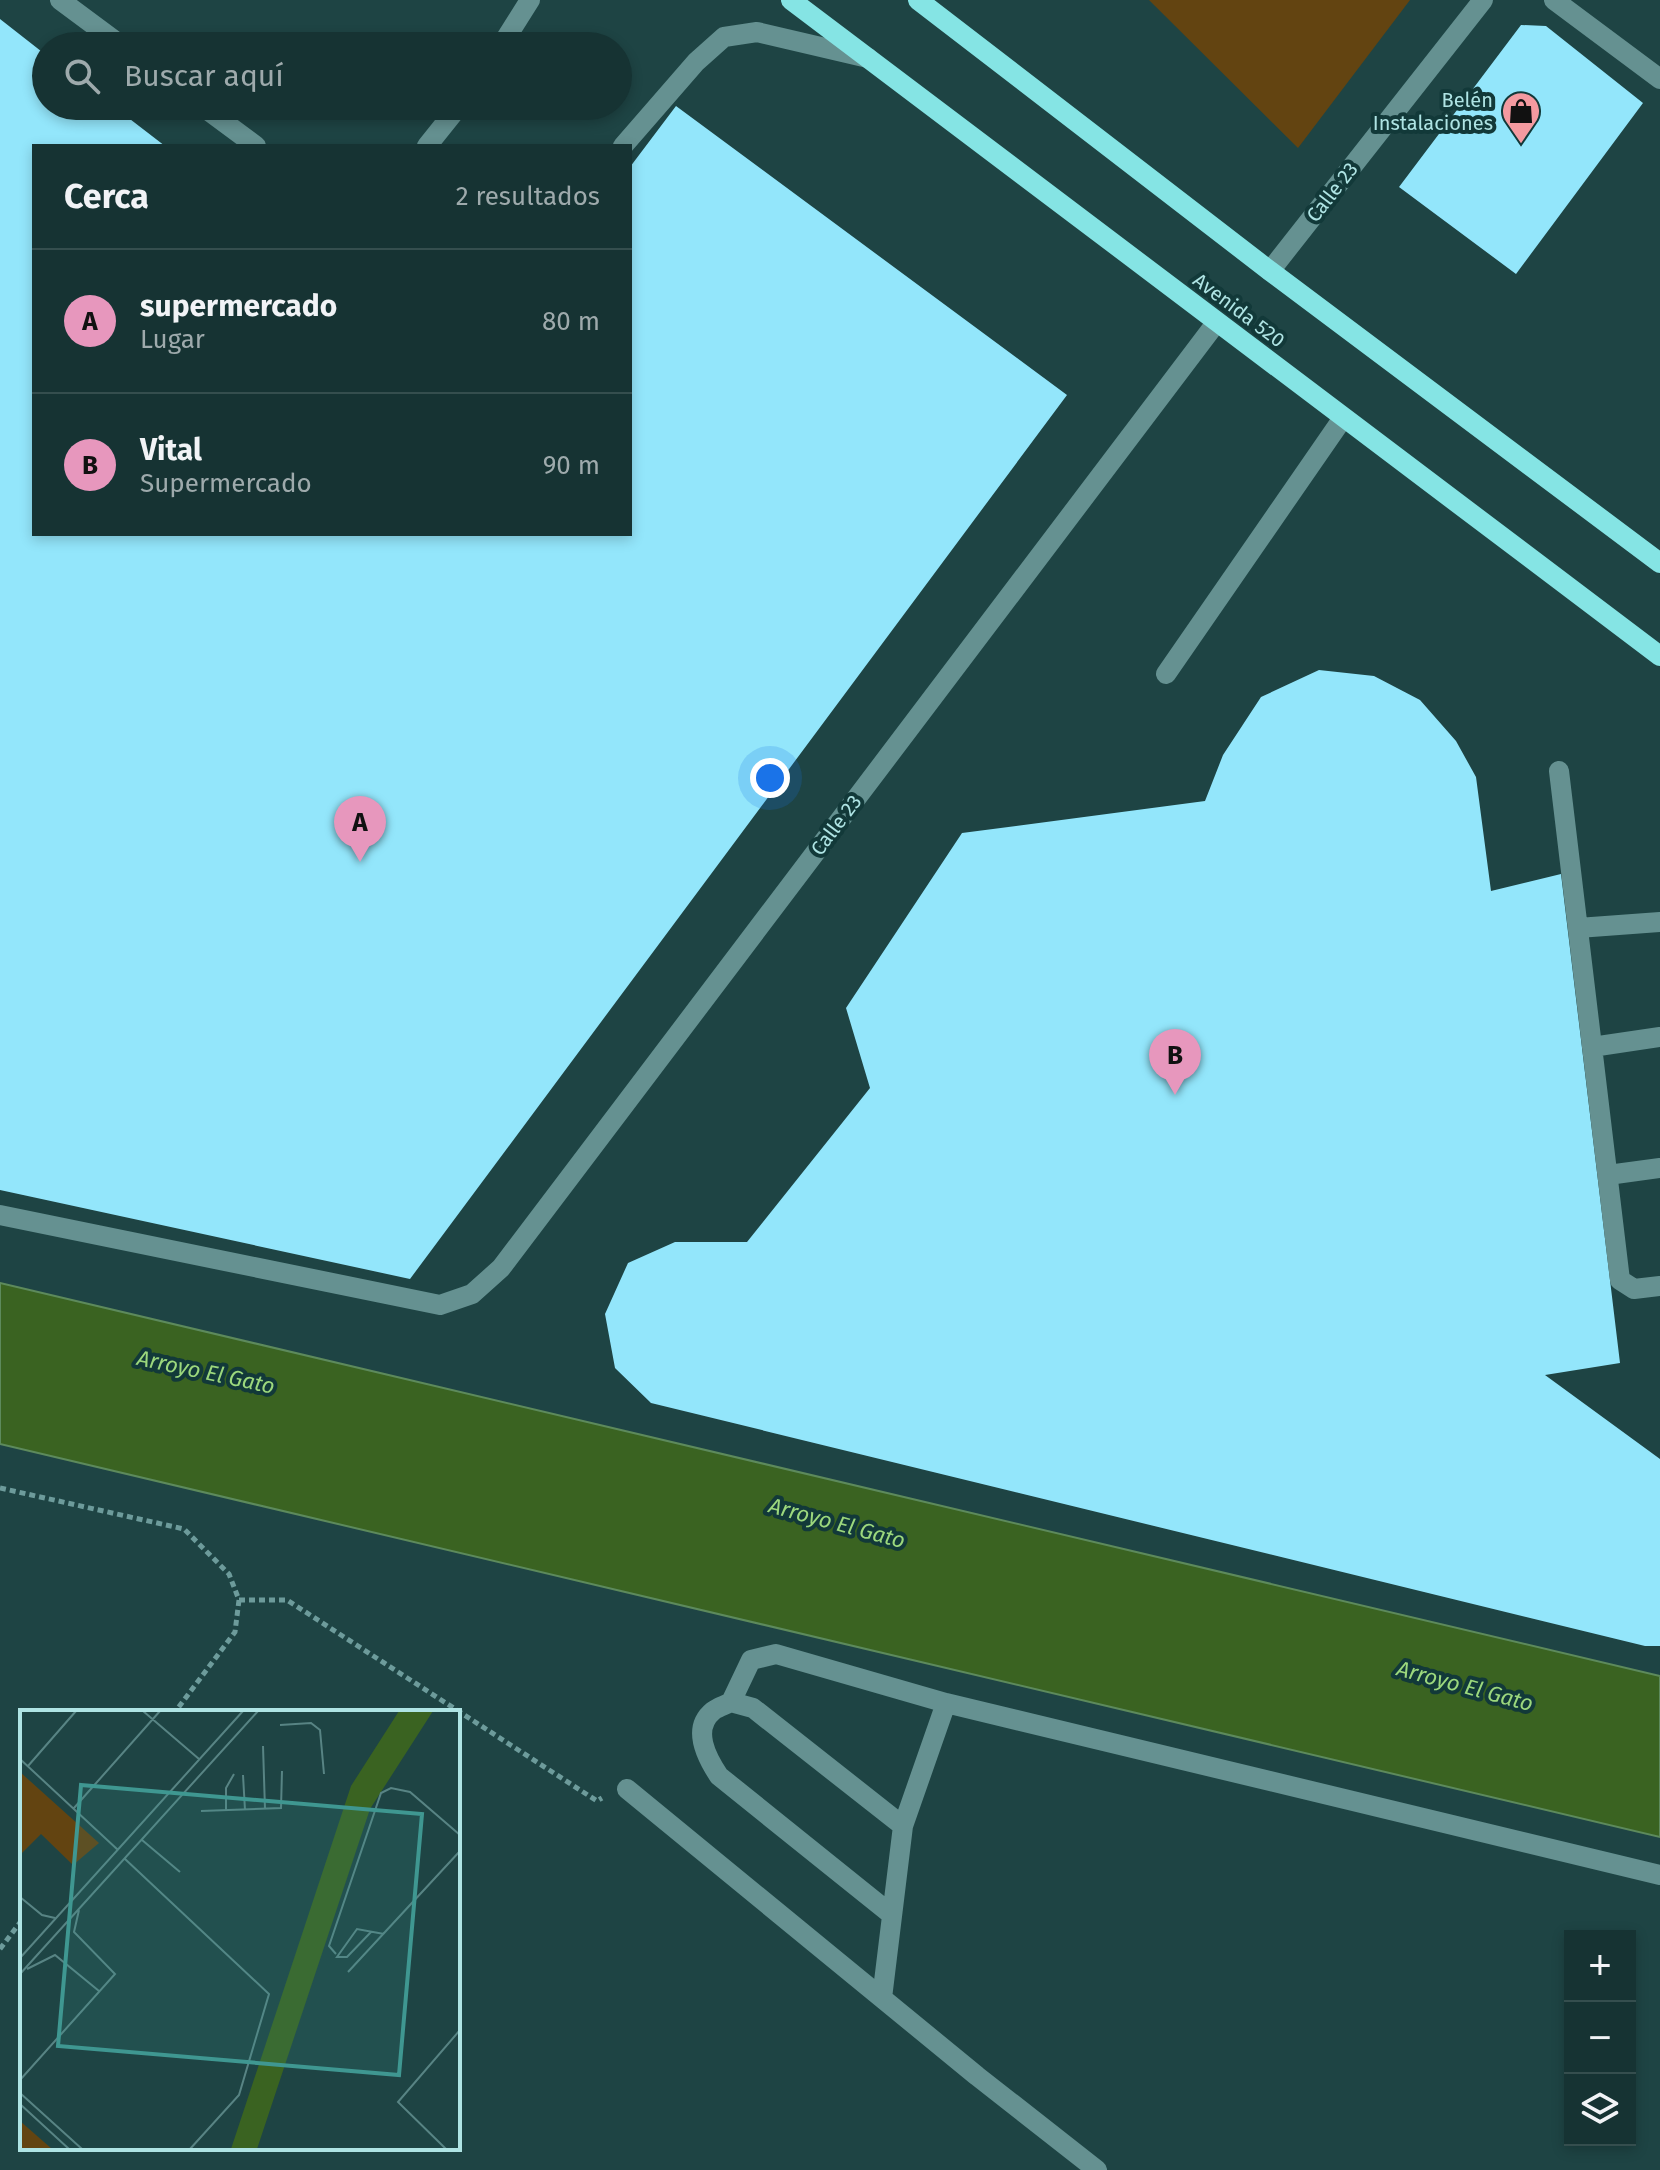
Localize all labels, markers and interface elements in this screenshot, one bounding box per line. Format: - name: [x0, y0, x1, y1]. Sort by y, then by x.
- search box: [32, 32, 632, 120]
- icon: search: [60, 54, 104, 98]
- text: Buscar aquí: [124, 58, 284, 94]
- place label: Belén Instalaciones: [1373, 88, 1493, 135]
- shop icon: Belén Instalaciones: [1500, 90, 1542, 145]
- street label: Calle 23: [1301, 157, 1363, 227]
- text: Cerca: [64, 176, 149, 217]
- text: 2 resultados: [456, 181, 600, 212]
- street label: Avenida 520: [1188, 268, 1290, 352]
- text: supermercado: [140, 288, 337, 324]
- text: A: [82, 306, 98, 337]
- text: 80 m: [542, 306, 600, 337]
- text: Lugar: [140, 324, 205, 355]
- text: Vital: [140, 432, 202, 468]
- text: B: [82, 450, 98, 481]
- text: 90 m: [543, 450, 600, 481]
- text: Supermercado: [140, 468, 312, 499]
- your location: [750, 758, 790, 798]
- street label: Calle 23: [806, 790, 866, 860]
- pin: A: [334, 796, 386, 862]
- pin: B: [1149, 1029, 1201, 1095]
- water label: Arroyo El Gato: [134, 1344, 277, 1400]
- water label: Arroyo El Gato: [765, 1492, 908, 1554]
- water label: Arroyo El Gato: [1393, 1655, 1536, 1717]
- inset map: [20, 1710, 460, 2150]
- map controls: [1564, 1930, 1636, 2146]
- button: +: [1564, 1930, 1636, 2002]
- button: −: [1564, 2002, 1636, 2074]
- button: layers: [1564, 2074, 1636, 2146]

